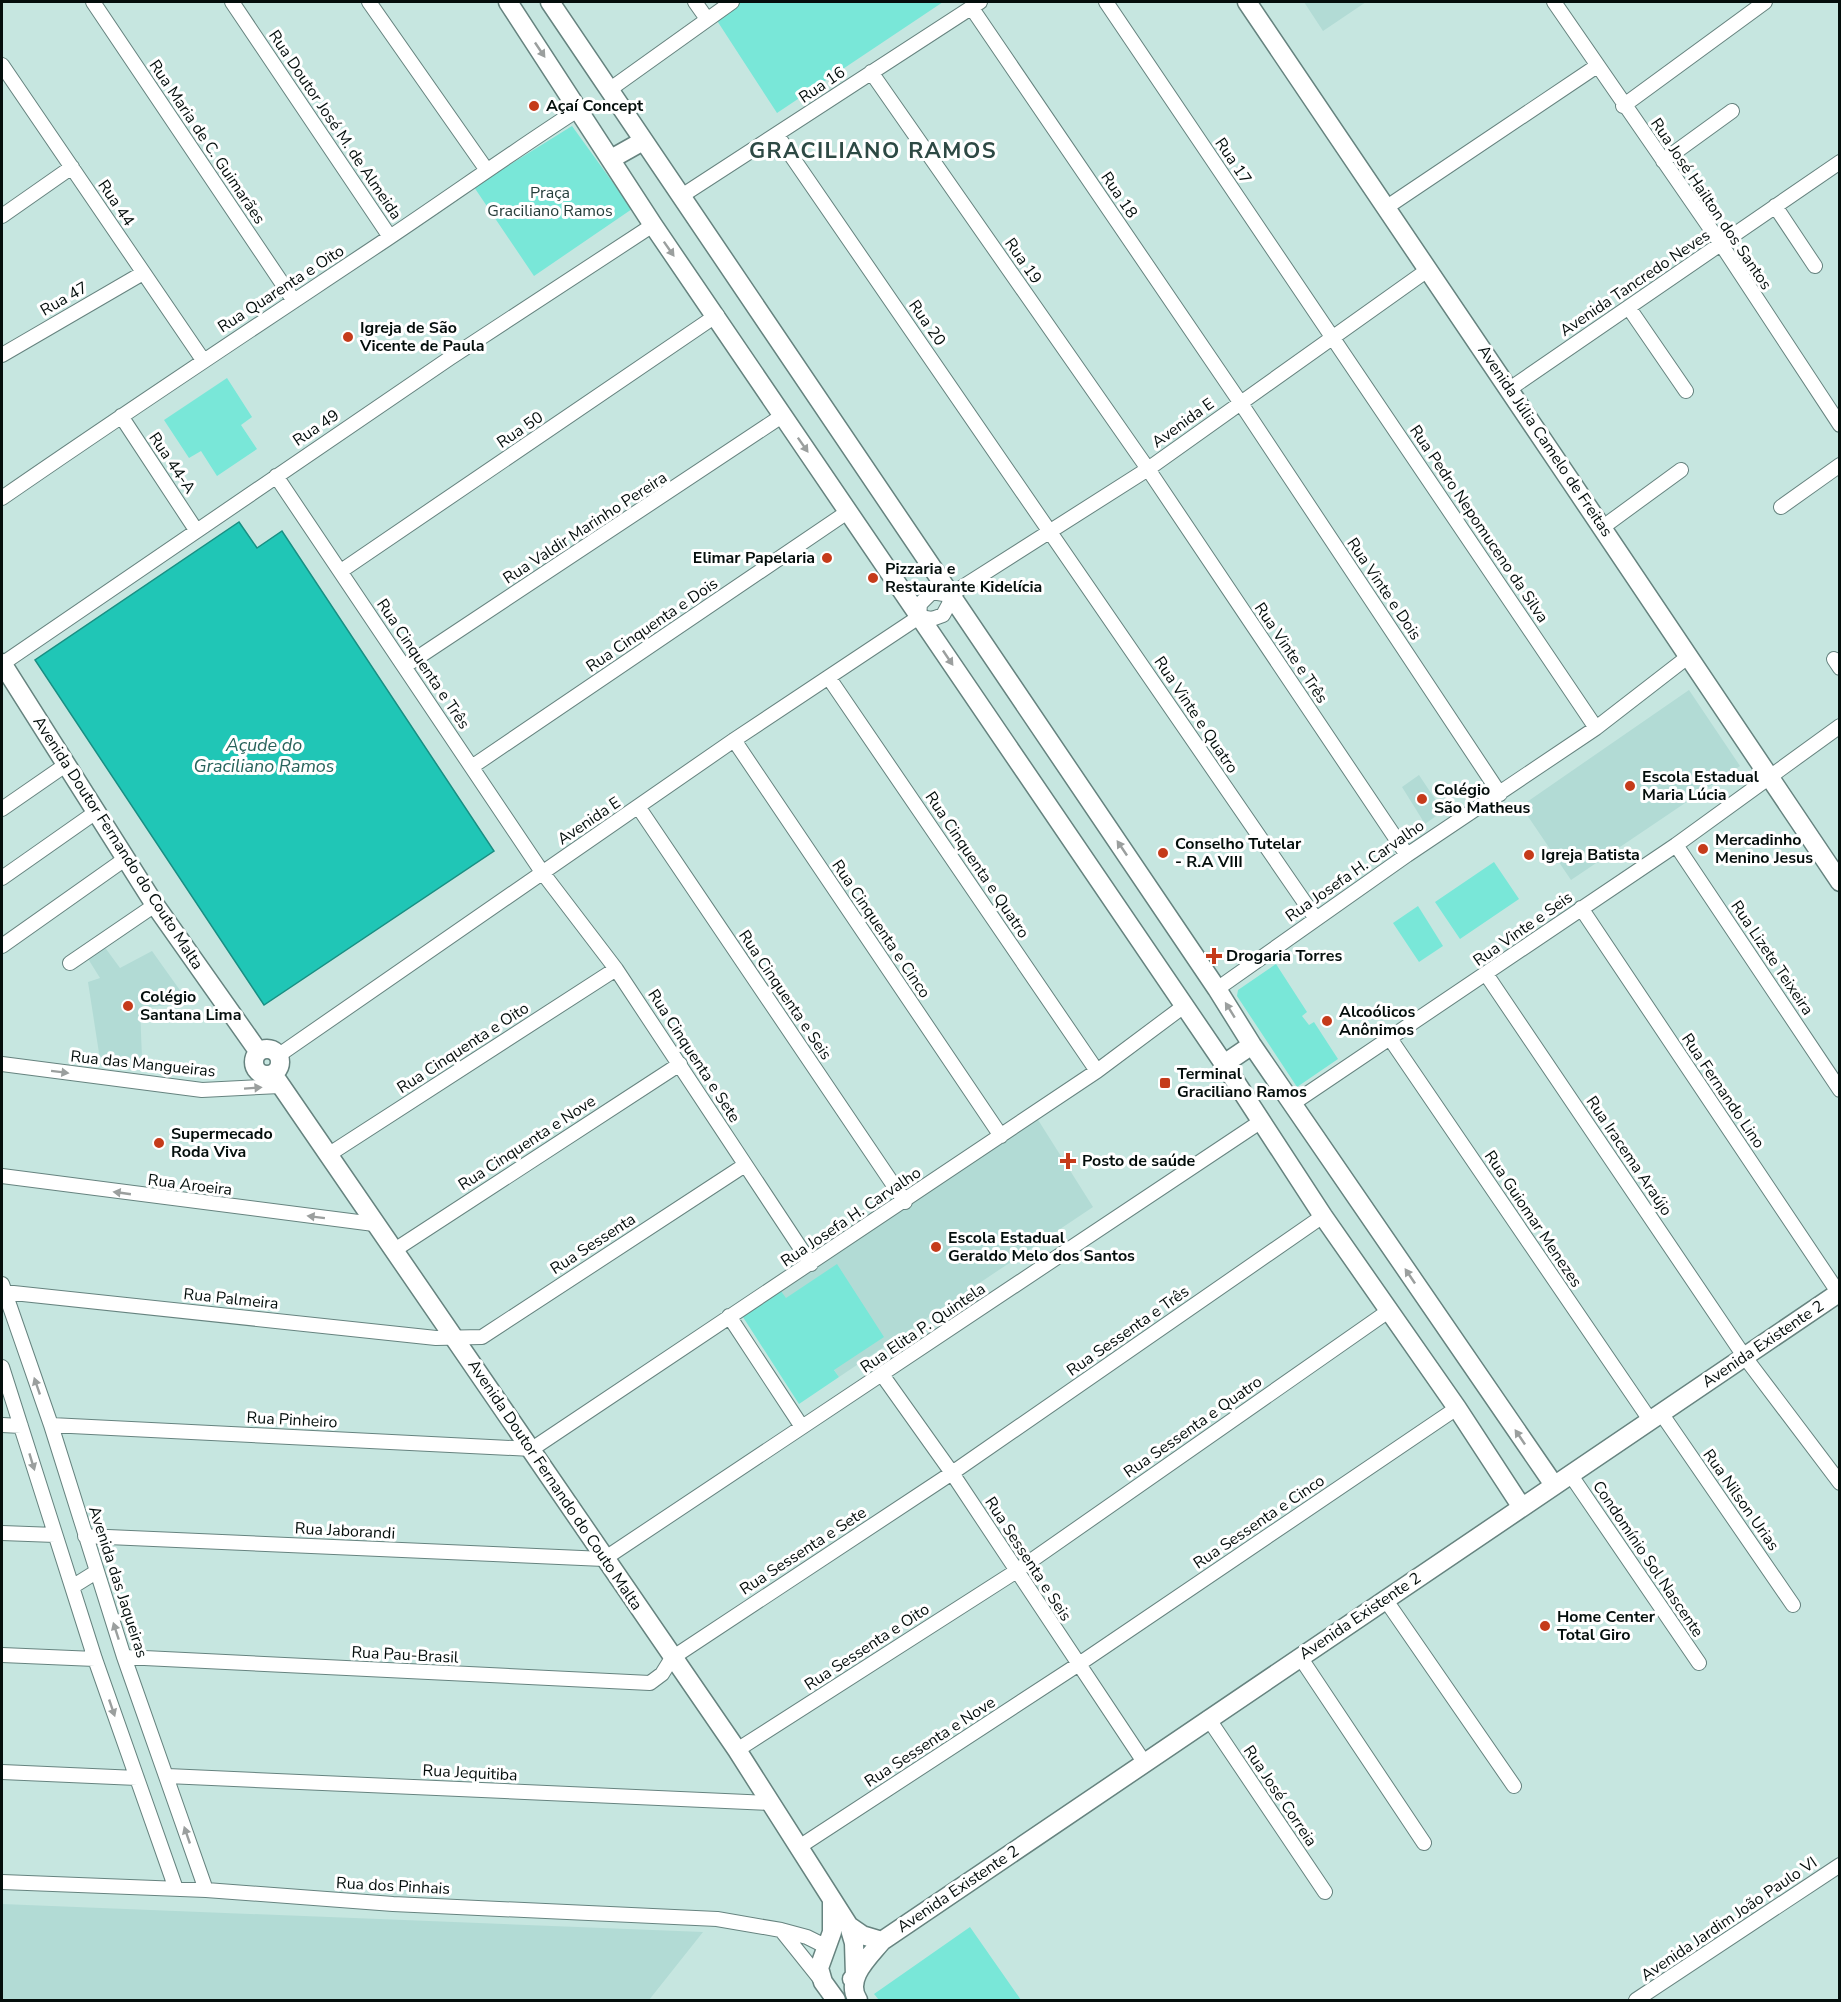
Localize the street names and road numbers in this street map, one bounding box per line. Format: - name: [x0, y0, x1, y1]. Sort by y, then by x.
- street label: Rua Doutor José M. de Almeida: [263, 26, 407, 224]
- street label: Rua Maria de C. Guimarães: [144, 55, 270, 229]
- street label: Rua 16: [795, 61, 849, 109]
- street label: Rua José Hailton dos Santos: [1645, 114, 1777, 294]
- street label: Rua 17: [1209, 134, 1257, 188]
- street label: Rua 18: [1095, 168, 1143, 222]
- street label: Rua 44: [92, 176, 140, 231]
- street label: Avenida Tancredo Neves: [1555, 224, 1715, 342]
- street label: Rua 19: [999, 234, 1047, 288]
- street label: Rua Quarenta e Oito: [214, 240, 348, 338]
- street label: Rua 47: [36, 277, 92, 321]
- street label: Rua 20: [903, 296, 951, 350]
- street label: Avenida Júlia Camelo de Freitas: [1472, 341, 1618, 541]
- street label: Avenida E: [1147, 393, 1219, 453]
- street label: Rua 49: [289, 404, 343, 452]
- street label: Rua 50: [493, 406, 547, 454]
- street label: Rua Pedro Nepomuceno da Silva: [1404, 421, 1554, 627]
- street label: Rua 44-A: [143, 428, 201, 498]
- street label: Rua Valdir Marinho Pereira: [499, 467, 671, 589]
- street label: Rua Vinte e Dois: [1342, 534, 1426, 644]
- street label: Rua Cinquenta e Dois: [582, 573, 722, 677]
- street label: Rua Cinquenta e Três: [371, 595, 475, 733]
- street label: Rua Vinte e Três: [1249, 598, 1333, 708]
- street label: Rua Vinte e Quatro: [1149, 652, 1243, 778]
- street label: Avenida Doutor Fernando do Couto Malta: [28, 712, 208, 974]
- street label: Rua Cinquenta e Quatro: [920, 787, 1034, 943]
- street label: Avenida E: [553, 792, 625, 850]
- street label: Rua Josefa H. Carvalho: [1281, 815, 1429, 927]
- street label: Rua Cinquenta e Cinco: [827, 856, 936, 1002]
- street label: Rua Vinte e Seis: [1469, 887, 1577, 971]
- street label: Rua Lizete Teixeira: [1725, 896, 1819, 1020]
- street label: Rua Cinquenta e Seis: [733, 926, 837, 1064]
- street label: Rua Cinquenta e Sete: [643, 985, 745, 1127]
- street label: Rua Cinquenta e Oito: [393, 997, 533, 1099]
- street label: Rua Fernando Lino: [1676, 1029, 1770, 1153]
- street label: Rua das Mangueiras: [69, 1045, 217, 1083]
- street label: Rua Cinquenta e Nove: [454, 1090, 600, 1196]
- street label: Rua Iracema Araújo: [1581, 1092, 1677, 1220]
- street label: Rua Guiomar Menezes: [1479, 1146, 1587, 1292]
- street label: Rua Josefa H. Carvalho: [777, 1162, 926, 1272]
- street label: Rua Aroeira: [147, 1169, 233, 1201]
- street label: Rua Sessenta: [546, 1208, 640, 1280]
- street label: Rua Elita P. Quintela: [856, 1278, 990, 1378]
- street label: Rua Sessenta e Três: [1062, 1280, 1194, 1382]
- street label: Rua Palmeira: [182, 1283, 280, 1315]
- street label: Avenida Existente 2: [1698, 1295, 1828, 1393]
- street label: Avenida Doutor Fernando do Couto Malta: [463, 1355, 647, 1615]
- street label: Rua Sessenta e Quatro: [1119, 1371, 1267, 1483]
- street label: Rua Pinheiro: [246, 1407, 338, 1433]
- street label: Rua Nilson Urias: [1698, 1445, 1784, 1555]
- street label: Rua Sessenta e Cinco: [1189, 1470, 1329, 1574]
- street label: Condomínio Sol Nascente: [1587, 1477, 1709, 1641]
- street label: Rua Sessenta e Seis: [980, 1493, 1076, 1625]
- street label: Rua Sessenta e Sete: [735, 1502, 871, 1600]
- street label: Avenida das Jaqueiras: [83, 1503, 153, 1661]
- street label: Rua Jaborandi: [294, 1517, 396, 1545]
- street label: Avenida Existente 2: [1295, 1567, 1425, 1665]
- street label: Rua Sessenta e Oito: [800, 1598, 934, 1696]
- street label: Rua Pau-Brasil: [351, 1641, 459, 1669]
- street label: Rua Sessenta e Nove: [860, 1691, 1000, 1793]
- street label: Rua José Correia: [1238, 1741, 1322, 1851]
- street label: Rua Jequitiba: [422, 1760, 518, 1786]
- street label: Avenida Existente 2: [893, 1840, 1023, 1938]
- street label: Avenida Jardim João Paulo VI: [1637, 1852, 1821, 1986]
- street label: Rua dos Pinhais: [335, 1872, 451, 1900]

